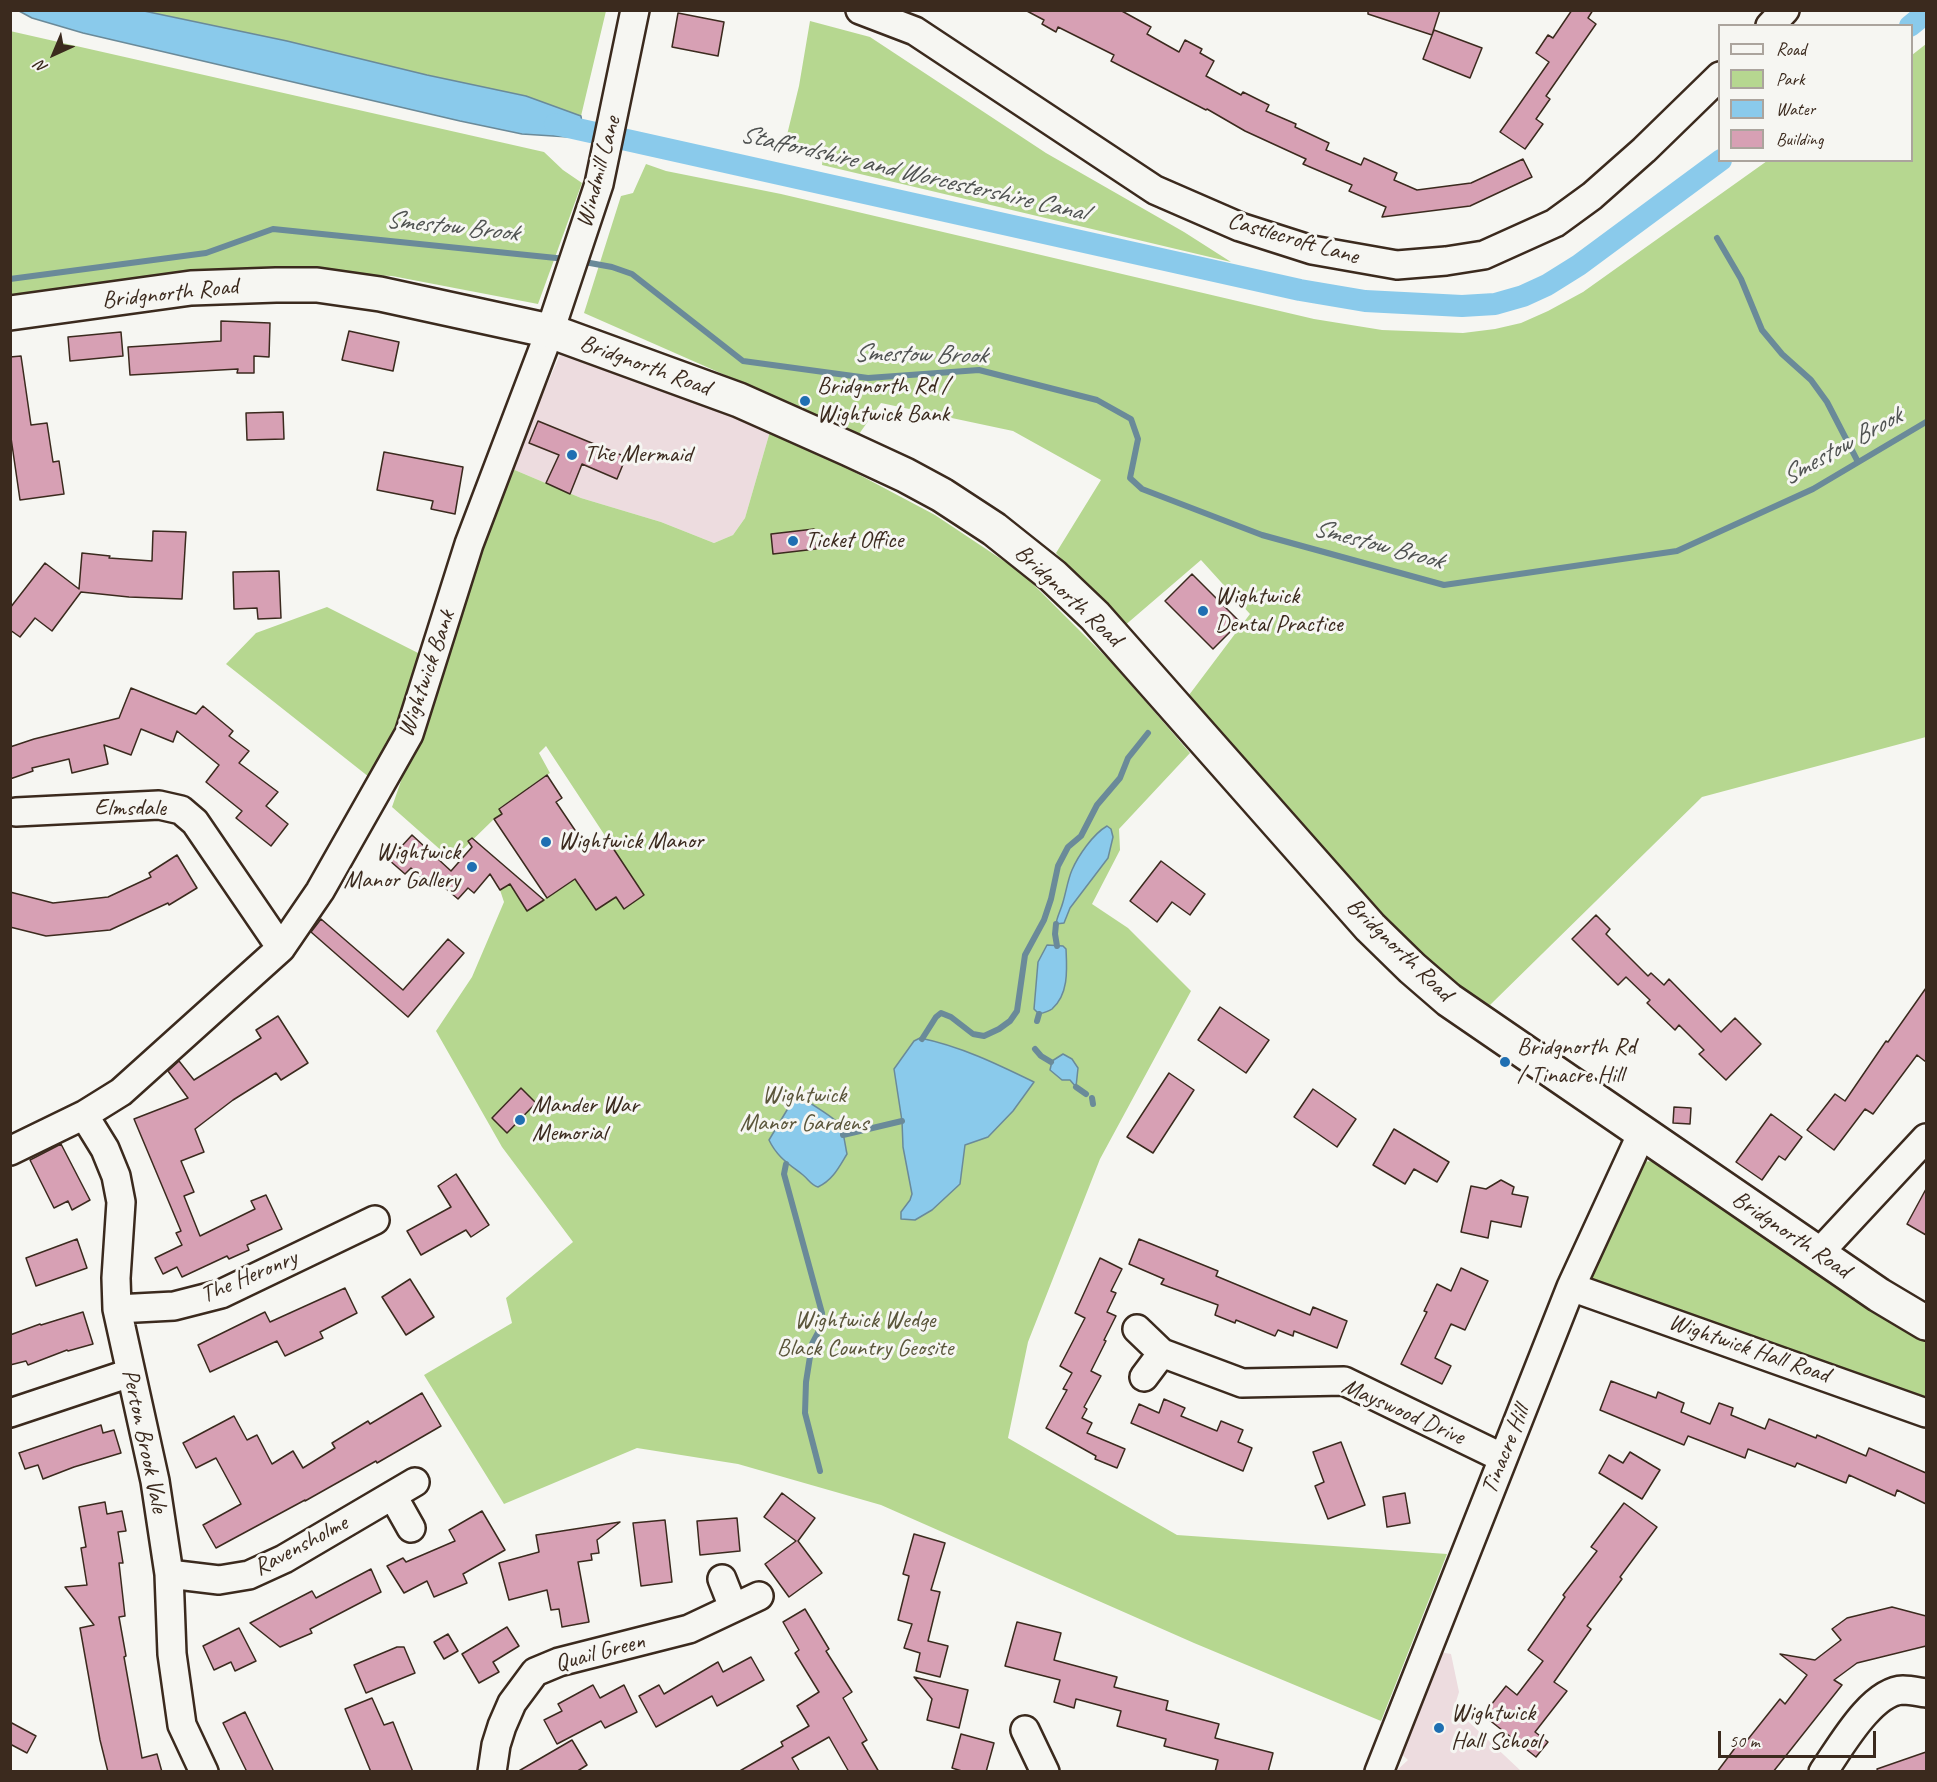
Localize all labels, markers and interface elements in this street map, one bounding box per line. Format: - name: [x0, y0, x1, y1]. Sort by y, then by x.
- north arrow: [24, 24, 84, 84]
- legend: [1718, 24, 1913, 162]
- text: Road: [1776, 38, 1806, 60]
- text: N: [31, 56, 52, 78]
- text: Park: [1776, 68, 1805, 90]
- text: Water: [1776, 98, 1815, 120]
- street label: Windmill Lane: [570, 113, 628, 231]
- water label: Staffordshire and Worcestershire Canal: [737, 119, 1089, 229]
- text: Building: [1776, 128, 1823, 150]
- water label: Smestow Brook: [384, 205, 520, 249]
- street label: Castlecroft Lane: [1224, 207, 1362, 271]
- street label: Bridgnorth Road: [101, 273, 239, 315]
- street label: Bridgnorth Road: [576, 329, 714, 403]
- water label: Smestow Brook: [853, 338, 987, 372]
- place label: Bridgnorth Rd / Wightwick Bank: [817, 373, 949, 429]
- marker: Bridgnorth Rd / Wightwick Bank: [798, 394, 812, 408]
- water label: Smestow Brook: [1776, 401, 1908, 493]
- place label: The Mermaid: [584, 441, 692, 469]
- marker: The Mermaid: [565, 448, 579, 462]
- water label: Smestow Brook: [1310, 513, 1446, 577]
- place label: Ticket Office: [805, 527, 903, 555]
- marker: Ticket Office: [786, 534, 800, 548]
- street label: Bridgnorth Road: [1008, 539, 1128, 653]
- place label: Wightwick Dental Practice: [1215, 583, 1342, 639]
- marker: Wightwick Dental Practice: [1196, 604, 1210, 618]
- street label: Wightwick Bank: [392, 607, 462, 741]
- street label: Elmsdale: [94, 795, 166, 823]
- place label: Wightwick Manor: [558, 828, 703, 856]
- marker: Wightwick Manor: [539, 835, 553, 849]
- place label: Wightwick Manor Gallery: [344, 839, 460, 895]
- marker: Wightwick Manor Gallery: [465, 860, 479, 874]
- street label: Bridgnorth Road: [1340, 892, 1458, 1008]
- place label: Bridgnorth Rd / Tinacre Hill: [1517, 1034, 1636, 1090]
- marker: Bridgnorth Rd / Tinacre Hill: [1498, 1055, 1512, 1069]
- park label: Wightwick Manor Gardens: [740, 1082, 868, 1138]
- place label: Mander War Memorial: [532, 1092, 639, 1148]
- marker: Mander War Memorial: [513, 1113, 527, 1127]
- street label: Bridgnorth Road: [1726, 1185, 1856, 1285]
- street label: The Heronry: [196, 1244, 302, 1310]
- park label: Wightwick Wedge Black Country Geosite: [777, 1307, 953, 1363]
- street label: Wightwick Hall Road: [1665, 1308, 1833, 1390]
- street label: Perton Brook Vale: [115, 1367, 173, 1515]
- street label: Mayswood Drive: [1337, 1372, 1469, 1452]
- street label: Tinacre Hill: [1475, 1402, 1537, 1498]
- street label: Ravensholme: [249, 1509, 353, 1583]
- street label: Quail Green: [552, 1627, 648, 1679]
- place label: Wightwick Hall School: [1451, 1700, 1541, 1756]
- scale bar: [1721, 1719, 1878, 1757]
- marker: Wightwick Hall School: [1432, 1721, 1446, 1735]
- text: 50 m: [1729, 1730, 1760, 1752]

